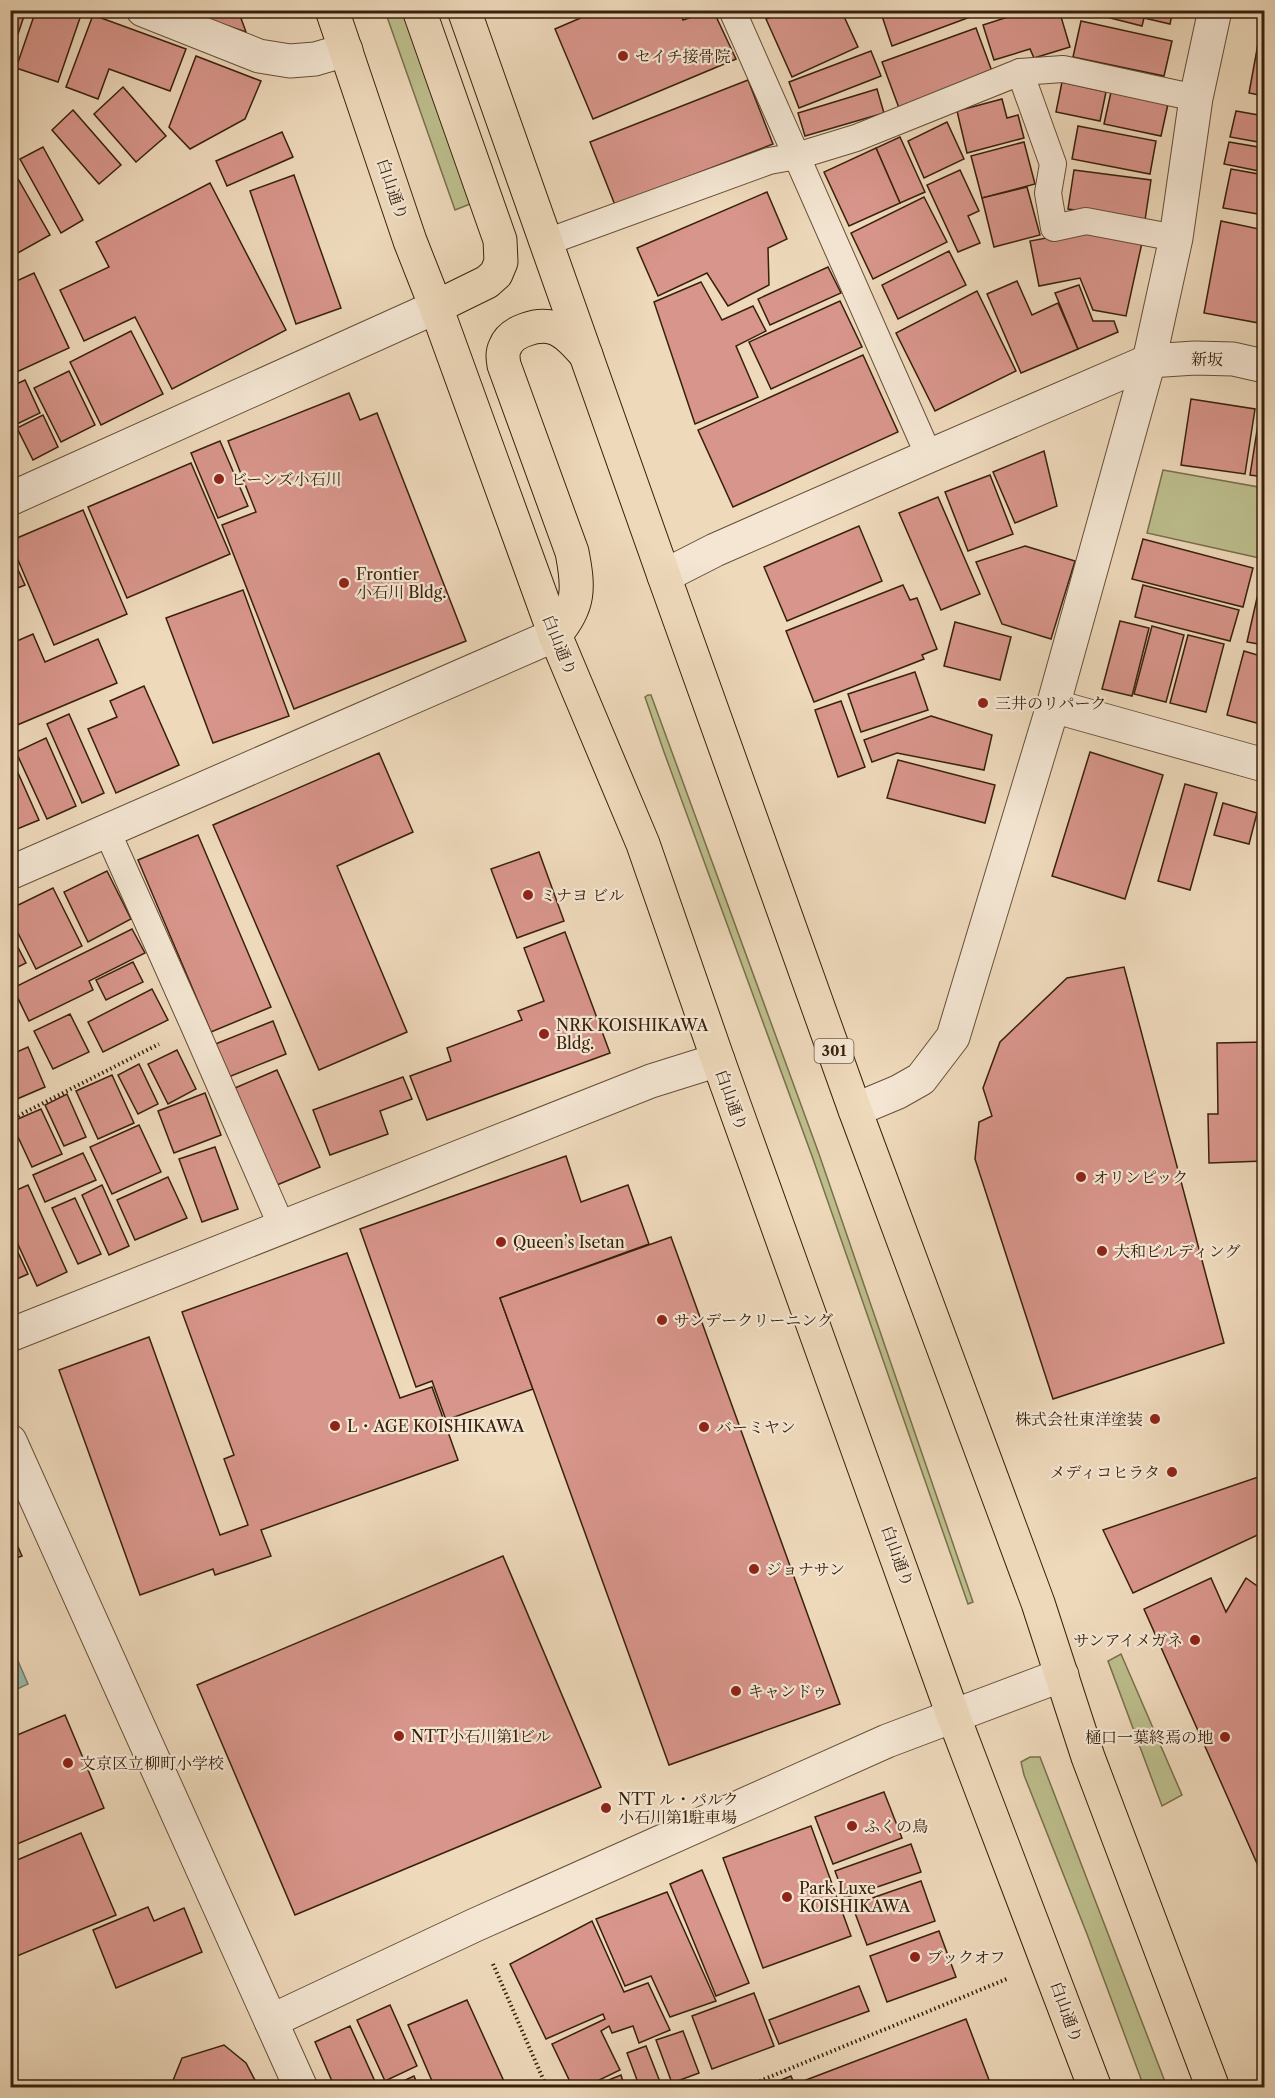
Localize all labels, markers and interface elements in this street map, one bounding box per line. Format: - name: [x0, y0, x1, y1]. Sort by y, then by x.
- place label: セイチ接骨院: [635, 46, 731, 66]
- marker: セイチ接骨院: [616, 49, 630, 63]
- street label: 白山通り: [373, 155, 413, 223]
- street label: 新坂: [1191, 349, 1223, 369]
- place label: ビーンズ小石川: [231, 469, 342, 489]
- marker: ビーンズ小石川: [212, 472, 226, 486]
- place label: Frontier 小石川 Bldg.: [356, 564, 446, 602]
- marker: Frontier 小石川 Bldg.: [337, 576, 351, 590]
- street label: 白山通り: [539, 612, 581, 678]
- place label: 三井のリパーク: [995, 693, 1107, 713]
- marker: 三井のリパーク: [976, 696, 990, 710]
- place label: ミナヨ ビル: [540, 885, 624, 905]
- marker: ミナヨ ビル: [521, 888, 535, 902]
- place label: NRK KOISHIKAWA Bldg.: [556, 1015, 710, 1053]
- marker: NRK KOISHIKAWA Bldg.: [537, 1027, 551, 1041]
- road number: 301: [814, 1039, 854, 1063]
- street label: 白山通り: [712, 1067, 752, 1133]
- place label: オリンピック: [1093, 1167, 1188, 1187]
- marker: オリンピック: [1074, 1170, 1088, 1184]
- place label: Queen’s Isetan: [513, 1232, 625, 1252]
- marker: Queen’s Isetan: [494, 1235, 508, 1249]
- place label: 大和ビルディング: [1114, 1241, 1240, 1261]
- marker: 大和ビルディング: [1095, 1244, 1109, 1258]
- place label: サンデークリーニング: [674, 1310, 833, 1330]
- marker: サンデークリーニング: [655, 1313, 669, 1327]
- place label: 株式会社東洋塗装: [1015, 1409, 1143, 1429]
- marker: 株式会社東洋塗装: [1148, 1412, 1162, 1426]
- place label: L・AGE KOISHIKAWA: [347, 1416, 525, 1436]
- place label: バーミヤン: [716, 1417, 796, 1437]
- marker: L・AGE KOISHIKAWA: [328, 1419, 342, 1433]
- marker: バーミヤン: [697, 1420, 711, 1434]
- place label: メディコヒラタ: [1049, 1462, 1160, 1482]
- marker: メディコヒラタ: [1165, 1465, 1179, 1479]
- street label: 白山通り: [878, 1523, 918, 1589]
- place label: ジョナサン: [766, 1559, 845, 1579]
- marker: ジョナサン: [747, 1562, 761, 1576]
- place label: サンアイメガネ: [1073, 1630, 1183, 1650]
- marker: サンアイメガネ: [1188, 1633, 1202, 1647]
- place label: キャンドゥ: [748, 1681, 828, 1701]
- marker: キャンドゥ: [729, 1684, 743, 1698]
- place label: NTT小石川第1ビル: [411, 1726, 551, 1746]
- place label: 樋口一葉終焉の地: [1085, 1727, 1213, 1747]
- marker: NTT小石川第1ビル: [392, 1729, 406, 1743]
- marker: 樋口一葉終焉の地: [1218, 1730, 1232, 1744]
- place label: 文京区立柳町小学校: [80, 1753, 224, 1773]
- marker: 文京区立柳町小学校: [61, 1756, 75, 1770]
- place label: NTT ル・パルク 小石川第1駐車場: [618, 1789, 739, 1827]
- marker: NTT ル・パルク 小石川第1駐車場: [599, 1801, 613, 1815]
- place label: ふくの鳥: [864, 1816, 928, 1836]
- marker: ふくの鳥: [845, 1819, 859, 1833]
- place label: Park Luxe KOISHIKAWA: [799, 1878, 911, 1916]
- marker: Park Luxe KOISHIKAWA: [780, 1890, 794, 1904]
- place label: ブックオフ: [927, 1947, 1005, 1967]
- marker: ブックオフ: [908, 1950, 922, 1964]
- street label: 白山通り: [1047, 1979, 1087, 2045]

